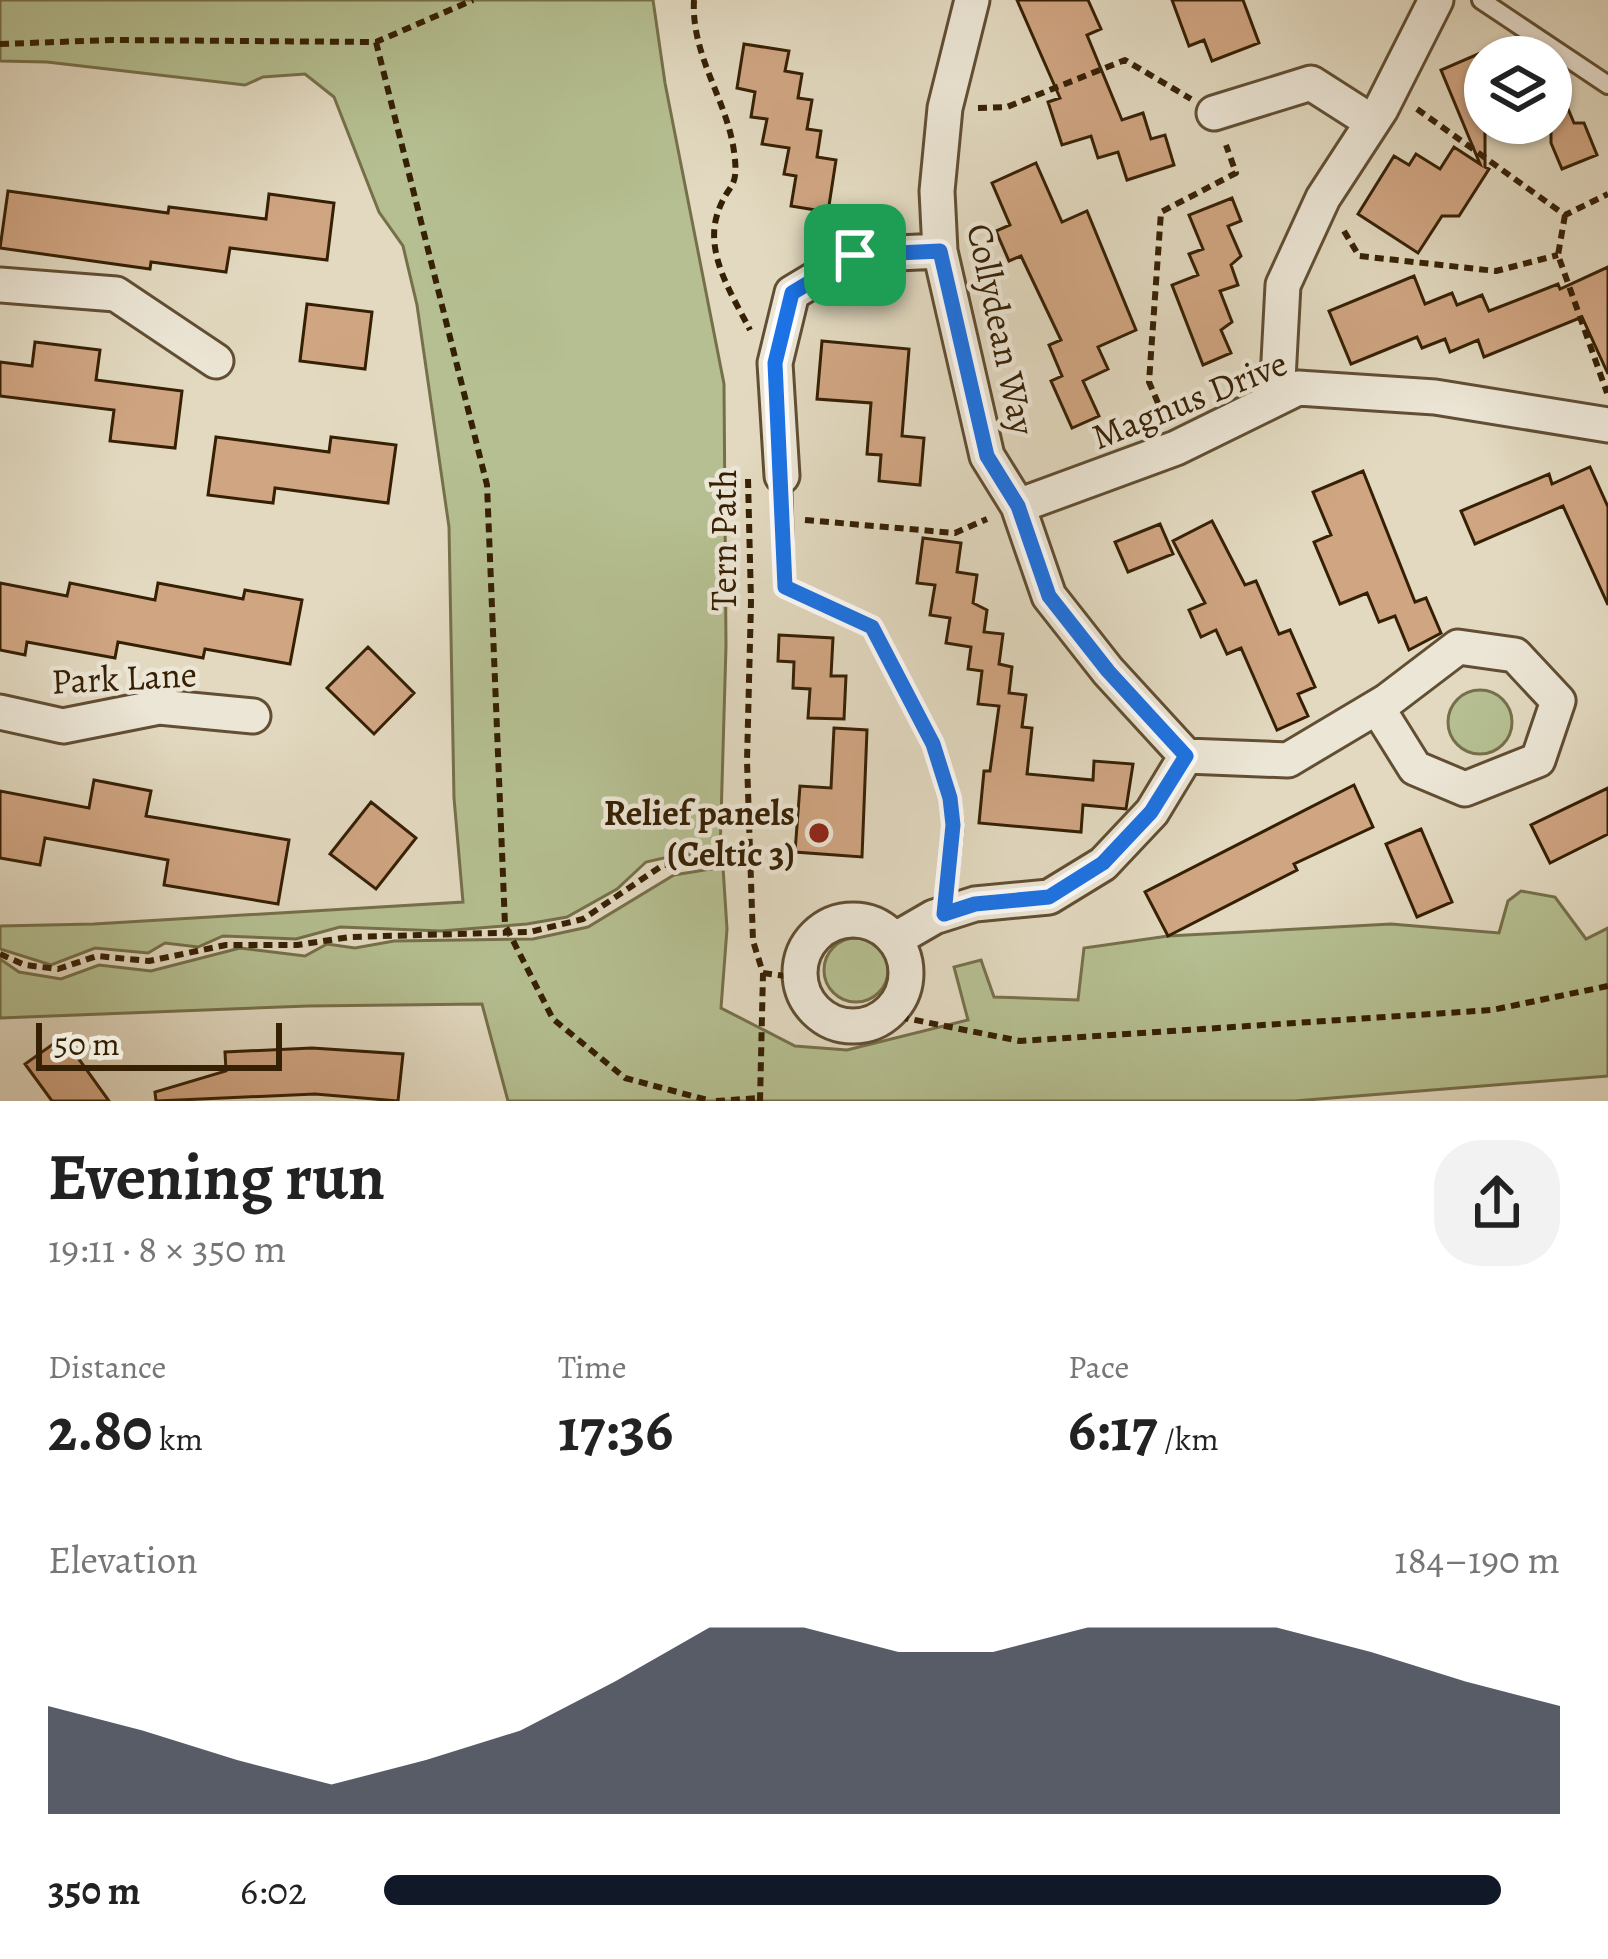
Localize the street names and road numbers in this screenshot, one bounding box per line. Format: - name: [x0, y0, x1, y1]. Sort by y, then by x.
- street label: Collydean Way: [955, 219, 1048, 440]
- street label: Magnus Drive: [1084, 338, 1294, 461]
- street label: Tern Path: [699, 469, 748, 611]
- street label: Park Lane: [50, 649, 198, 706]

